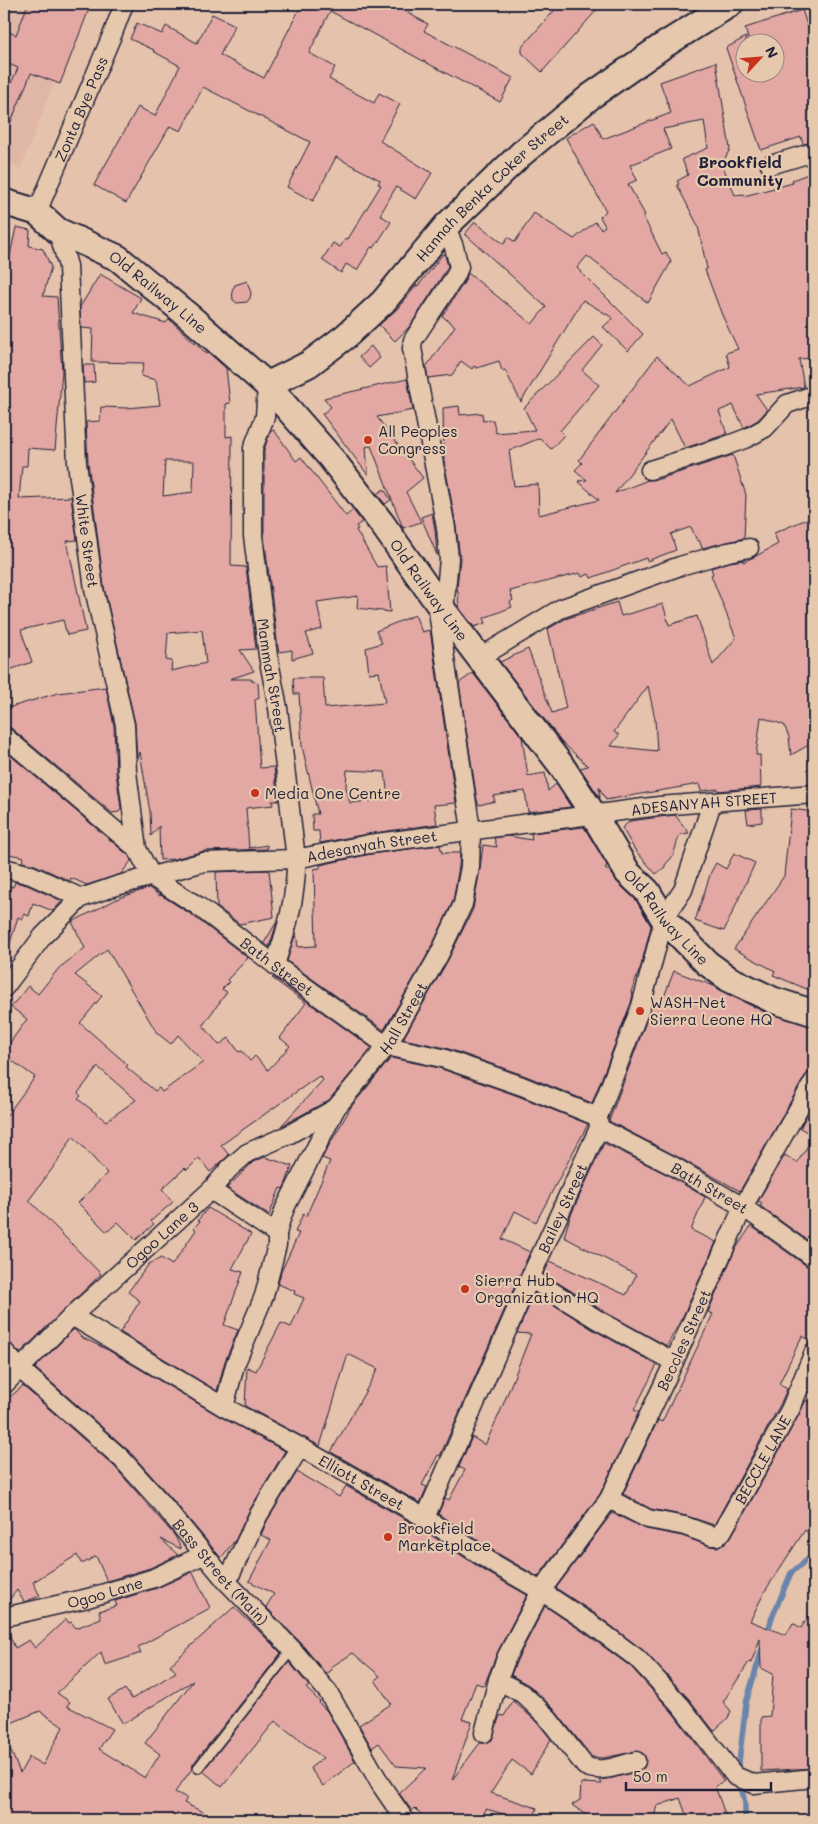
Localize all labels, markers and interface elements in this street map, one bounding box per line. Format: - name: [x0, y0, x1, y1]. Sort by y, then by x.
- north arrow: [736, 32, 786, 82]
- text: N: [761, 43, 783, 61]
- street label: Zonta Bye Pass: [50, 53, 112, 165]
- street label: Hannah Benka Coker Street: [411, 109, 572, 266]
- district label: Brookfield Community: [697, 151, 784, 190]
- street label: Old Railway Line: [106, 246, 211, 338]
- place label: All Peoples Congress: [378, 421, 458, 458]
- marker: All Peoples Congress: [362, 434, 374, 446]
- street label: White Street: [71, 492, 104, 589]
- street label: Old Railway Line: [386, 535, 473, 645]
- street label: Mammah Street: [253, 617, 291, 734]
- place label: Media One Centre: [265, 783, 400, 803]
- marker: Media One Centre: [249, 787, 261, 799]
- street label: ADESANYAH STREET: [629, 787, 778, 820]
- street label: Adesanyah Street: [305, 825, 438, 867]
- street label: Old Railway Line: [620, 864, 713, 969]
- street label: Bath Street: [236, 932, 318, 1000]
- street label: Hall Street: [374, 978, 432, 1058]
- place label: WASH-Net Sierra Leone HQ: [650, 992, 772, 1029]
- marker: WASH-Net Sierra Leone HQ: [634, 1005, 646, 1017]
- street label: Bath Street: [668, 1157, 753, 1218]
- street label: Bailey Street: [533, 1160, 592, 1256]
- street label: Ogoo Lane 3: [121, 1196, 203, 1273]
- place label: Sierra Hub Organization HQ: [475, 1270, 599, 1307]
- marker: Sierra Hub Organization HQ: [459, 1283, 471, 1295]
- street label: Beccles Street: [652, 1286, 715, 1394]
- street label: BECCLE LANE: [730, 1411, 795, 1507]
- street label: Elliott Street: [315, 1450, 408, 1514]
- street label: Bass Street (Main): [169, 1514, 273, 1629]
- place label: Brookfield Marketplace: [398, 1518, 491, 1555]
- marker: Brookfield Marketplace: [382, 1531, 394, 1543]
- street label: Ogoo Lane: [65, 1572, 145, 1612]
- scale bar: [626, 1759, 770, 1791]
- text: 50 m: [633, 1766, 668, 1786]

